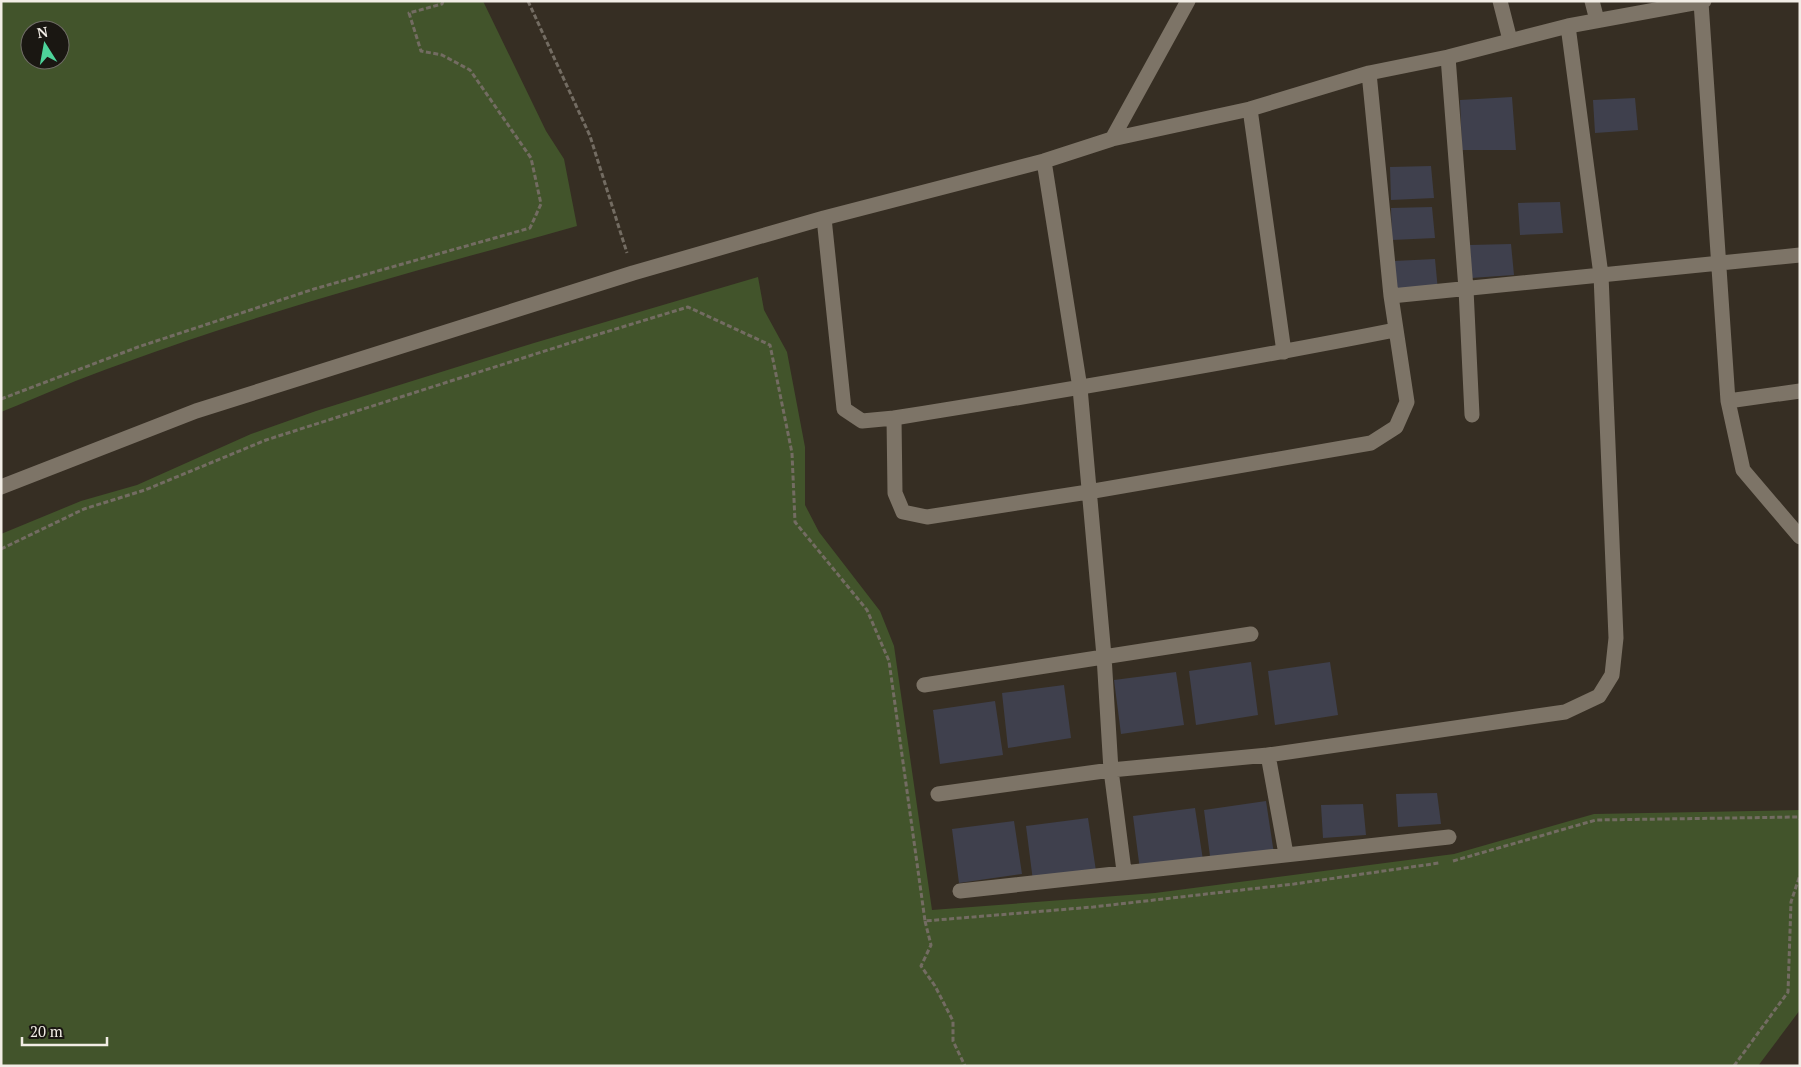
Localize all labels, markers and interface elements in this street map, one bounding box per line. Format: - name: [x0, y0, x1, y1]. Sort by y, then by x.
- north arrow: [20, 20, 70, 70]
- text: N: [35, 21, 50, 42]
- scale bar: [22, 1014, 108, 1046]
- text: 20 m: [30, 1021, 63, 1041]

